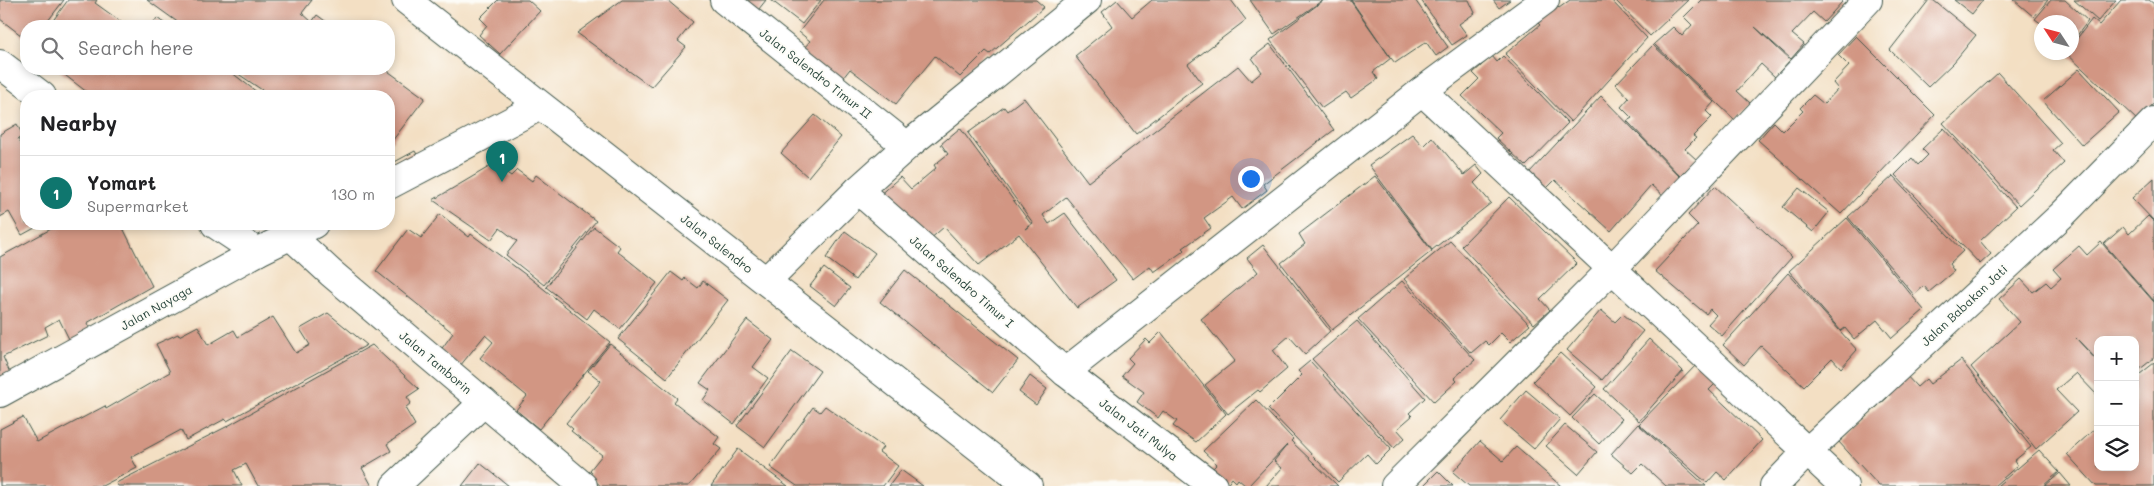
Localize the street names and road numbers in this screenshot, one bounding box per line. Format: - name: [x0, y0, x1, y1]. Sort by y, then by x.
- street label: Jalan Salendro Timur II: [757, 24, 875, 122]
- street label: Jalan Salendro: [678, 210, 756, 276]
- street label: Jalan Salendro Timur I: [907, 231, 1017, 331]
- street label: Jalan Babakan Jati: [1917, 261, 2011, 349]
- street label: Jalan Nayaga: [117, 281, 195, 333]
- street label: Jalan Tamborin: [396, 327, 476, 397]
- street label: Jalan Jati Mulya: [1096, 394, 1182, 464]

